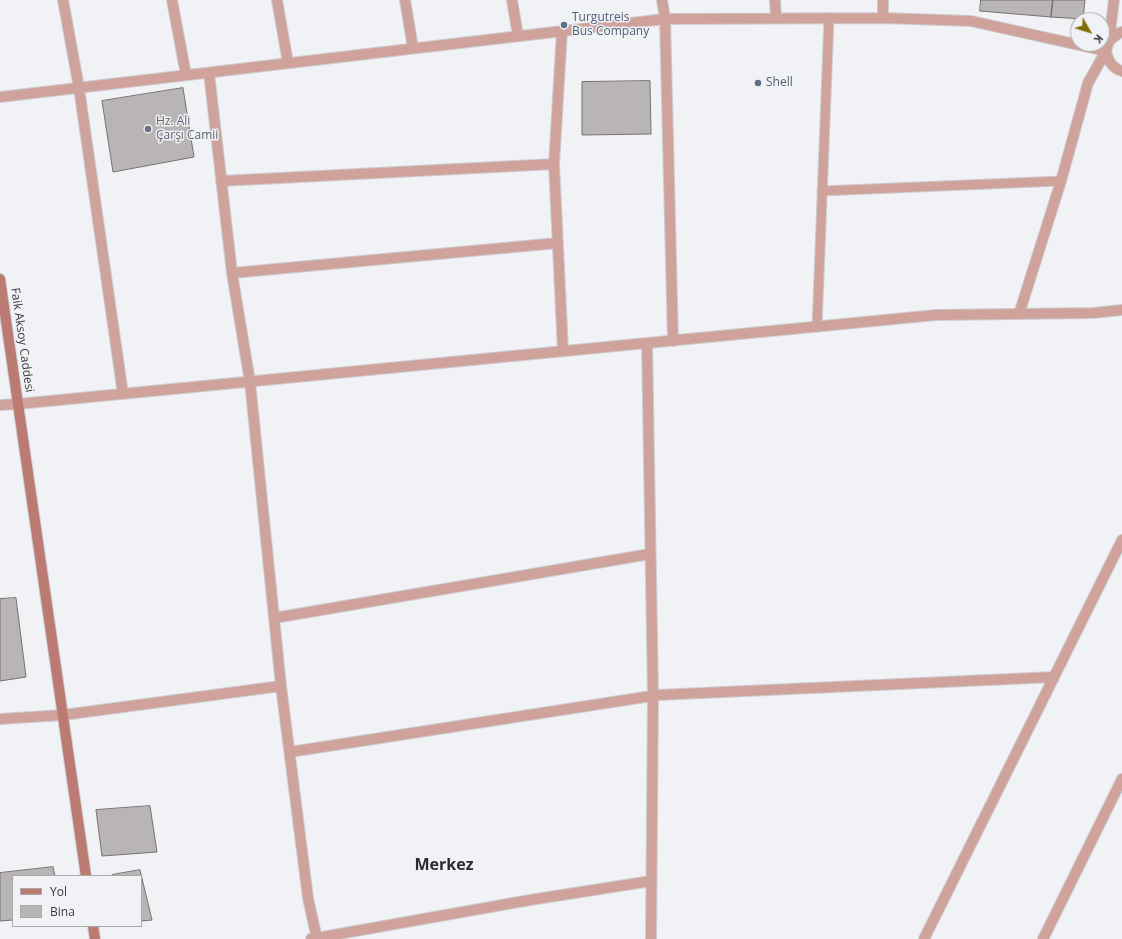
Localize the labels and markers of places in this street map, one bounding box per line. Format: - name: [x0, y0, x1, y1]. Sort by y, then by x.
- place label: Turgutreis Bus Company: [572, 11, 649, 39]
- marker: Turgutreis Bus Company: [559, 20, 569, 30]
- place label: Shell: [766, 76, 793, 90]
- marker: Shell: [753, 78, 763, 88]
- place label: Hz. Ali Çarşı Camii: [156, 115, 218, 143]
- marker: Hz. Ali Çarşı Camii: [143, 124, 153, 134]

